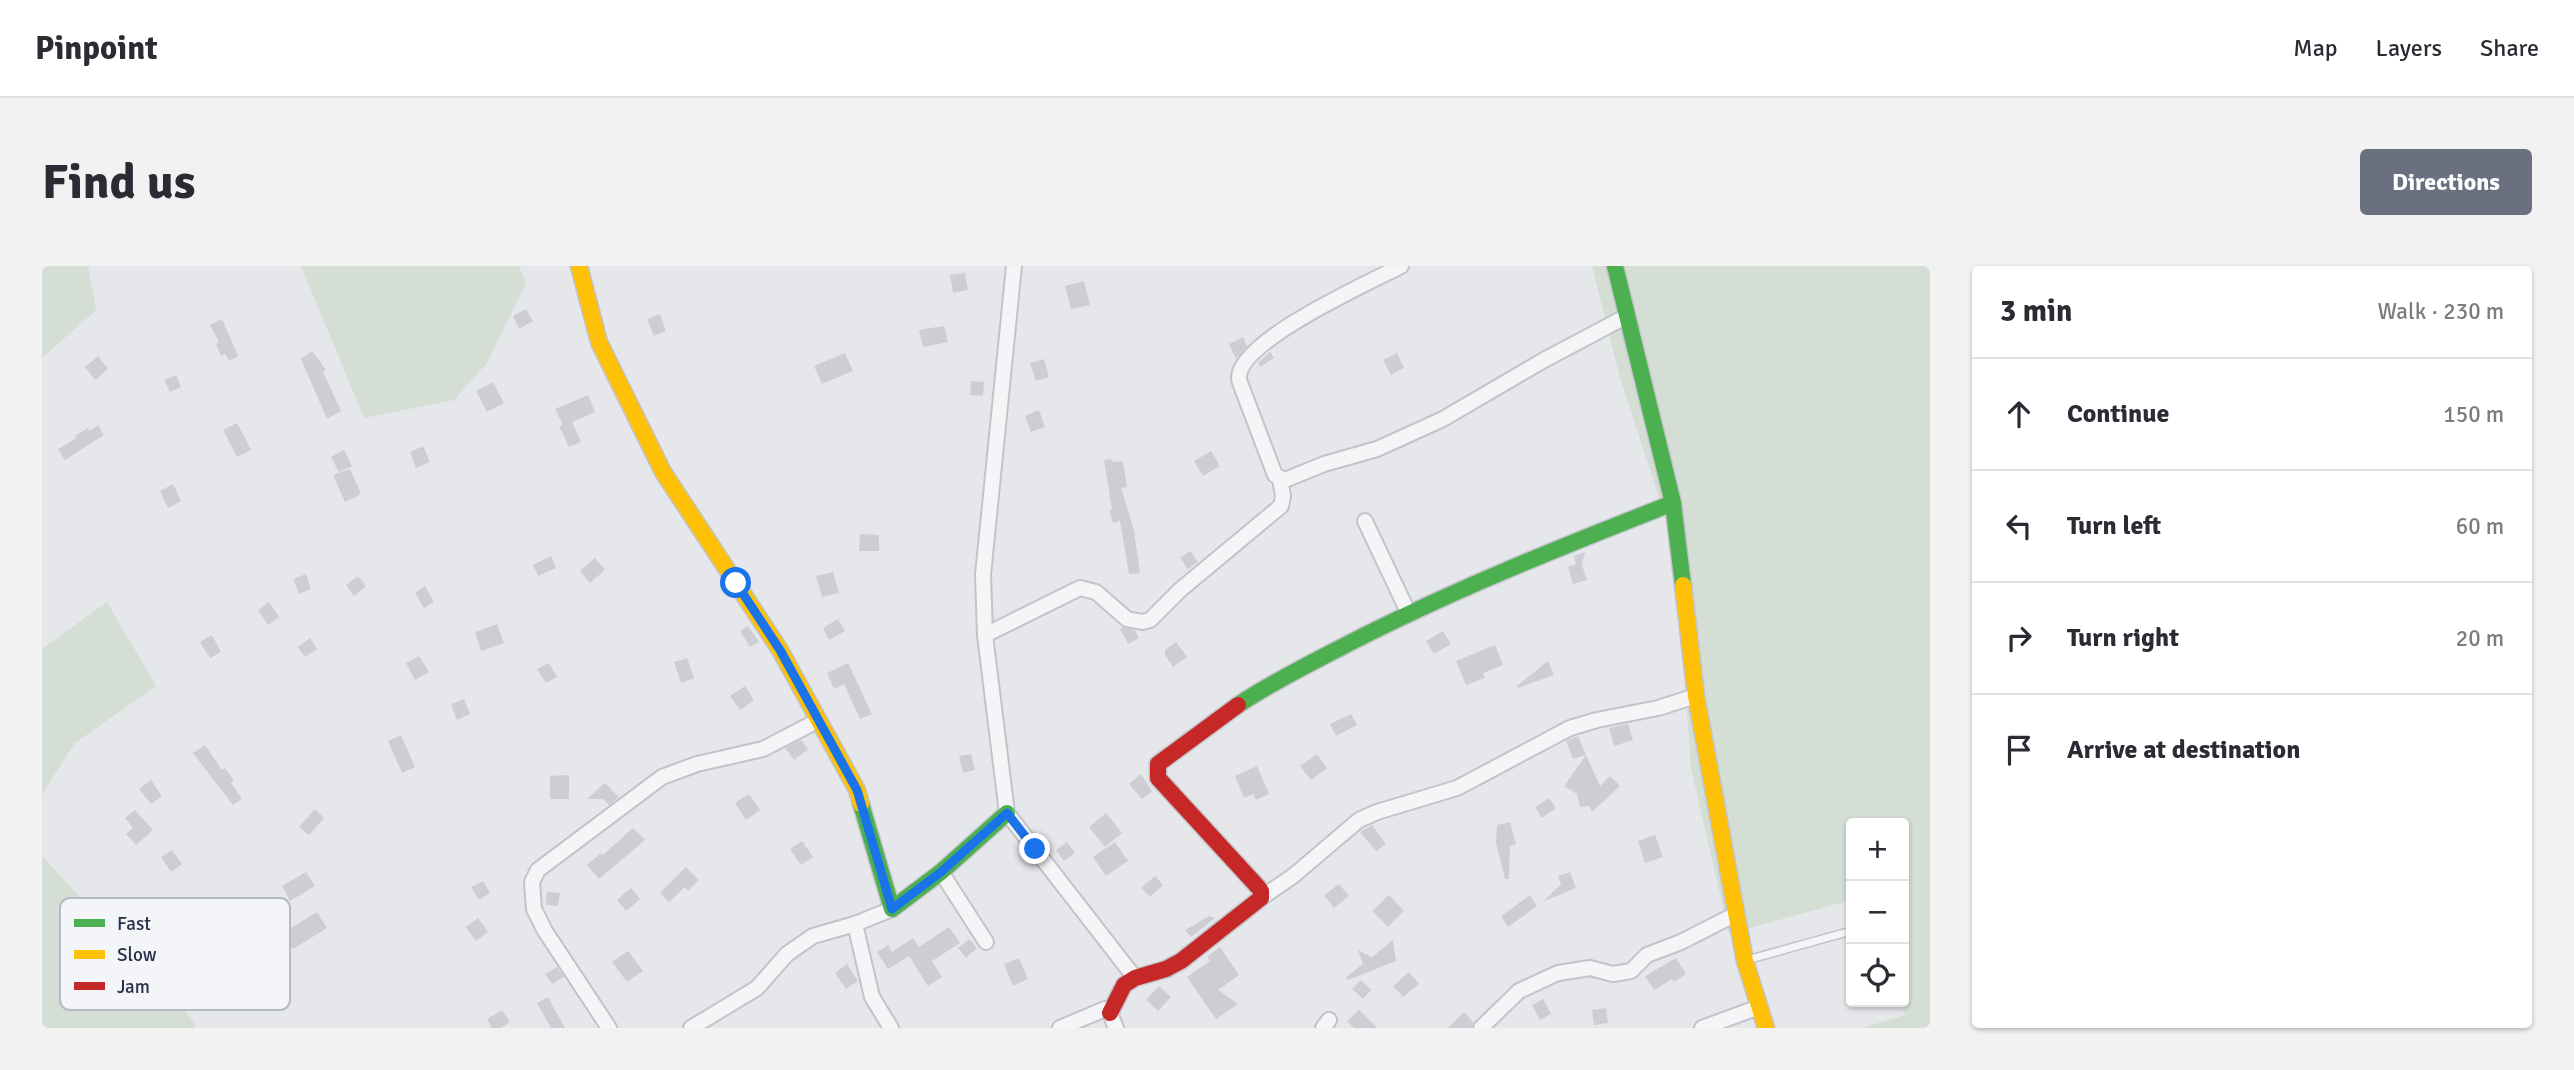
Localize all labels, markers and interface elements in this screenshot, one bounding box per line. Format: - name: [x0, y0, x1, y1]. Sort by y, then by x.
- text: Pinpoint: [35, 28, 158, 69]
- text: Map: [2293, 33, 2338, 63]
- text: Layers: [2376, 33, 2442, 63]
- text: Share: [2480, 33, 2539, 63]
- button: Directions: [2360, 149, 2532, 215]
- text: Find us: [42, 152, 195, 212]
- text: 3 min: [2000, 293, 2072, 330]
- text: Walk · 230 m: [2378, 297, 2504, 326]
- icon: ahead: [2000, 395, 2038, 433]
- text: Continue: [2067, 398, 2169, 430]
- text: 150 m: [2443, 400, 2504, 429]
- icon: left: [2000, 507, 2038, 545]
- text: Turn left: [2067, 510, 2161, 542]
- text: 60 m: [2456, 512, 2504, 541]
- route start: [720, 567, 751, 598]
- icon: right: [2000, 619, 2038, 657]
- text: Turn right: [2067, 622, 2179, 654]
- text: 20 m: [2456, 624, 2504, 653]
- icon: arrive: [2000, 731, 2038, 769]
- text: Arrive at destination: [2067, 734, 2300, 766]
- map controls: [1846, 818, 1909, 1007]
- button: +: [1846, 818, 1909, 881]
- route end: [1019, 833, 1050, 864]
- button: −: [1846, 881, 1909, 944]
- legend: [60, 898, 290, 1010]
- text: Fast: [117, 912, 151, 936]
- text: Slow: [117, 943, 157, 967]
- button: locate: [1846, 944, 1909, 1007]
- text: Jam: [117, 975, 150, 999]

